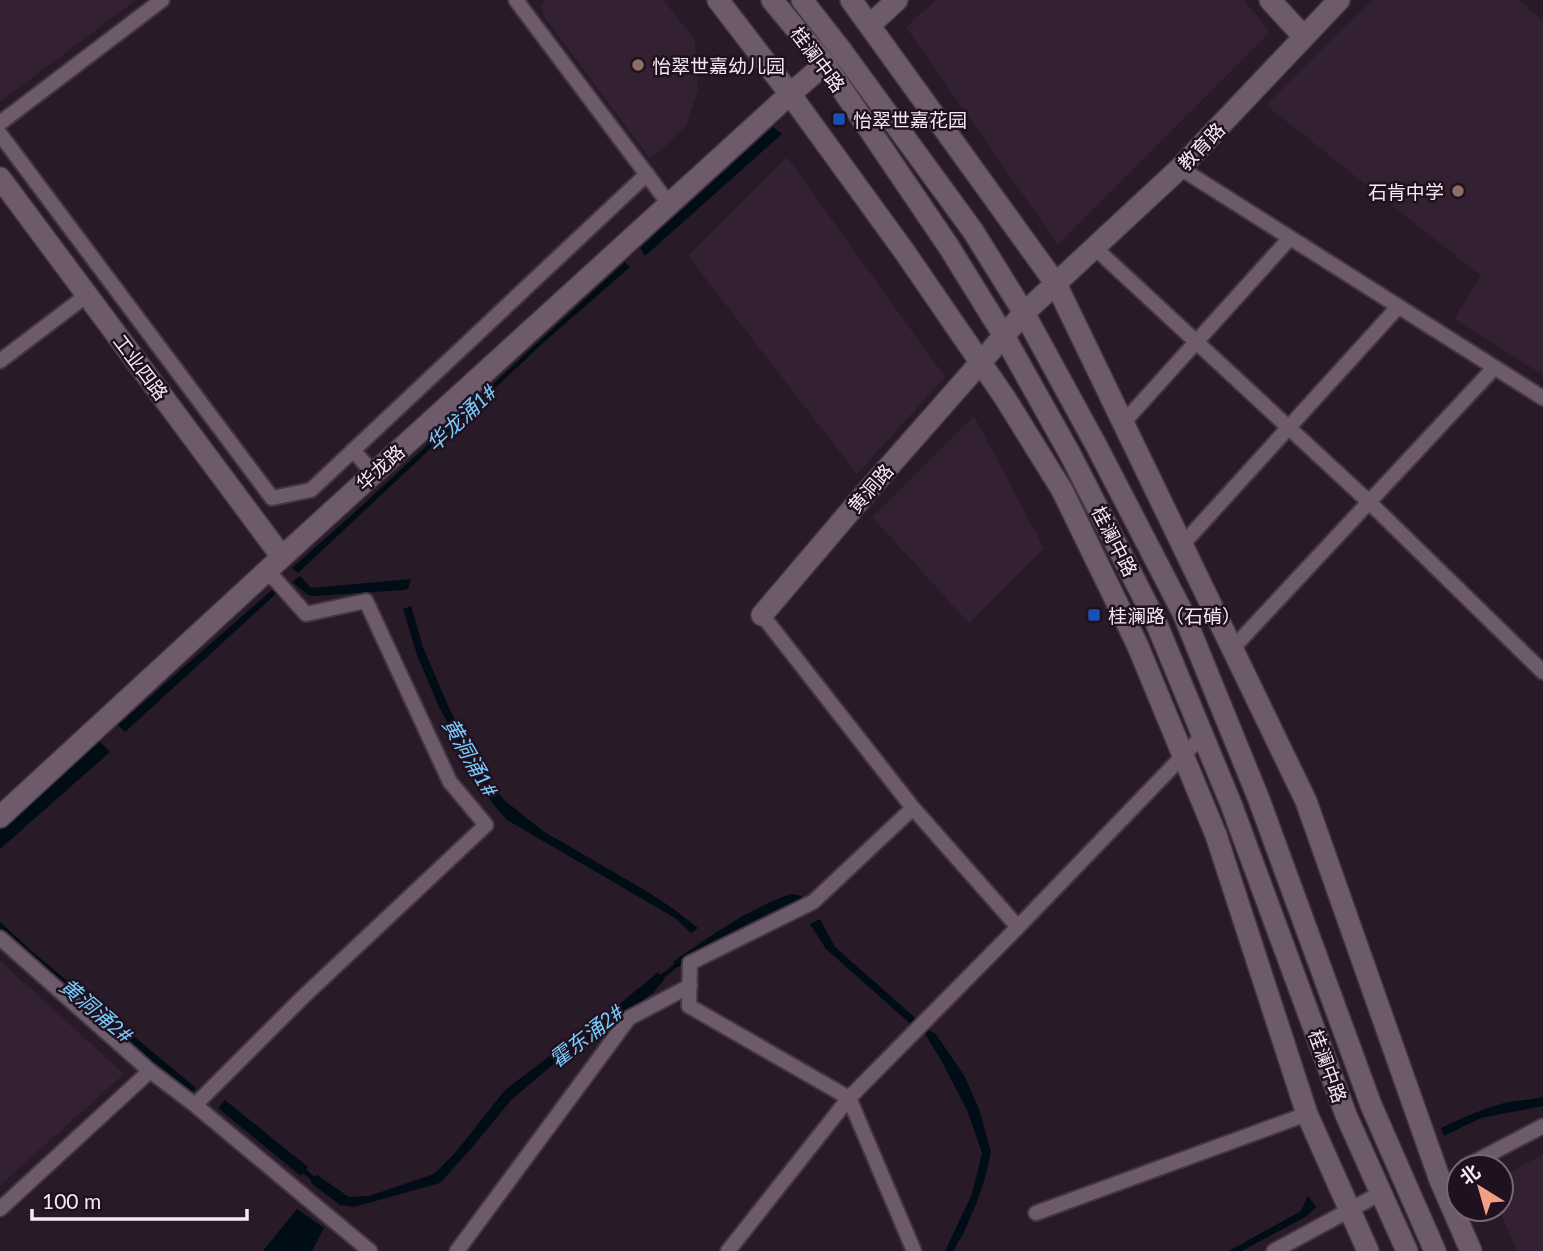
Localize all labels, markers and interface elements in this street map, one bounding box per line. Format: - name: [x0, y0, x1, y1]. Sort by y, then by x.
- street label: 桂澜中路: [786, 22, 850, 96]
- place label: 怡翠世嘉幼儿园: [652, 54, 785, 77]
- marker: 怡翠世嘉幼儿园: [630, 57, 646, 73]
- place label: 怡翠世嘉花园: [853, 108, 967, 131]
- marker: 怡翠世嘉花园: [831, 111, 847, 127]
- street label: 教育路: [1173, 118, 1229, 174]
- place label: 石肯中学: [1368, 180, 1444, 203]
- marker: 石肯中学: [1450, 183, 1466, 199]
- street label: 工业四路: [109, 330, 173, 404]
- water label: 华龙涌1#: [421, 378, 502, 456]
- street label: 华龙路: [351, 439, 409, 495]
- street label: 黄洞路: [843, 459, 897, 517]
- street label: 桂澜中路: [1087, 502, 1143, 580]
- place label: 桂澜路（石𬒔）: [1108, 604, 1241, 627]
- marker: 桂澜路（石𬒔）: [1086, 607, 1102, 623]
- water label: 黄洞涌1#: [438, 713, 504, 802]
- water label: 黄洞涌2#: [55, 972, 139, 1048]
- water label: 霍东涌2#: [544, 998, 629, 1072]
- street label: 桂澜中路: [1304, 1026, 1352, 1106]
- north arrow: [1445, 1153, 1515, 1223]
- text: 北: [1455, 1159, 1484, 1189]
- scale bar: [32, 1178, 247, 1222]
- text: 100 m: [42, 1188, 101, 1213]

